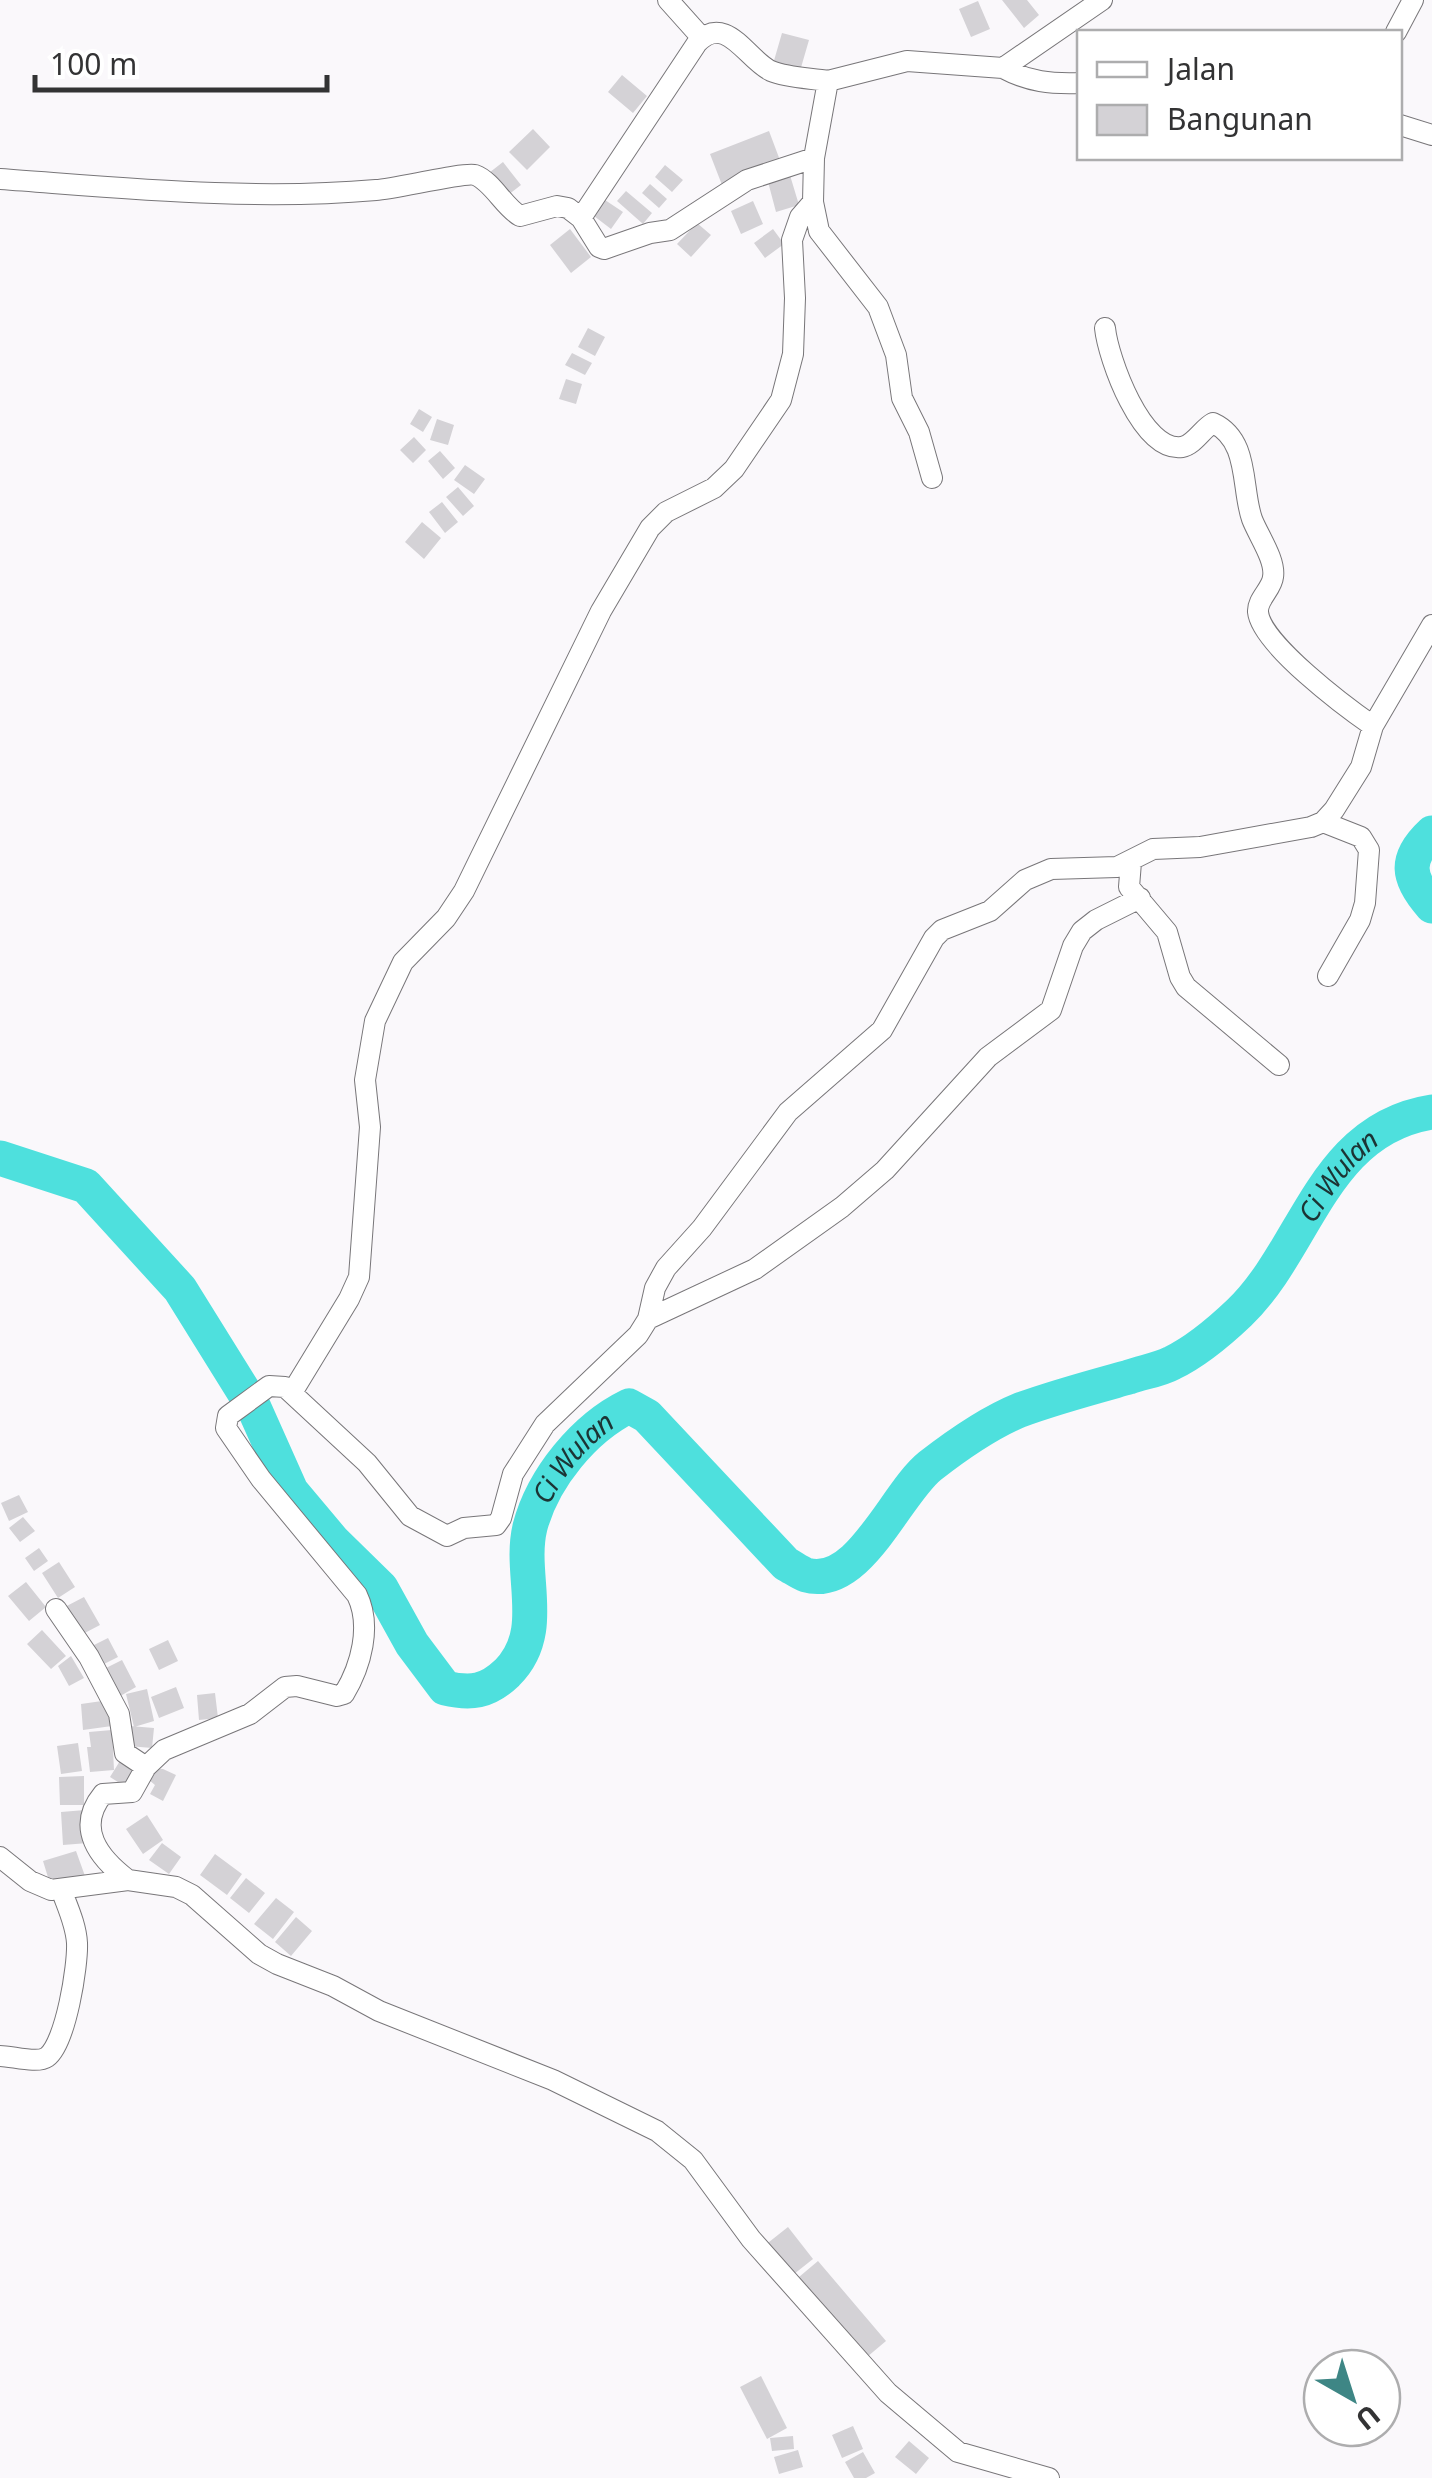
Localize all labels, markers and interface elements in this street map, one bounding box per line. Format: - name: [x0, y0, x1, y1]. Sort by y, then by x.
- scale bar: [35, 30, 328, 92]
- legend: [1077, 30, 1402, 160]
- text: 100 m: [50, 43, 137, 84]
- text: Jalan: [1164, 48, 1235, 89]
- text: Bangunan: [1167, 98, 1313, 139]
- water label: Ci Wulan: [1288, 1120, 1386, 1229]
- water label: Ci Wulan: [522, 1402, 621, 1509]
- north arrow: [1302, 2348, 1402, 2448]
- text: U: [1348, 2397, 1389, 2440]

